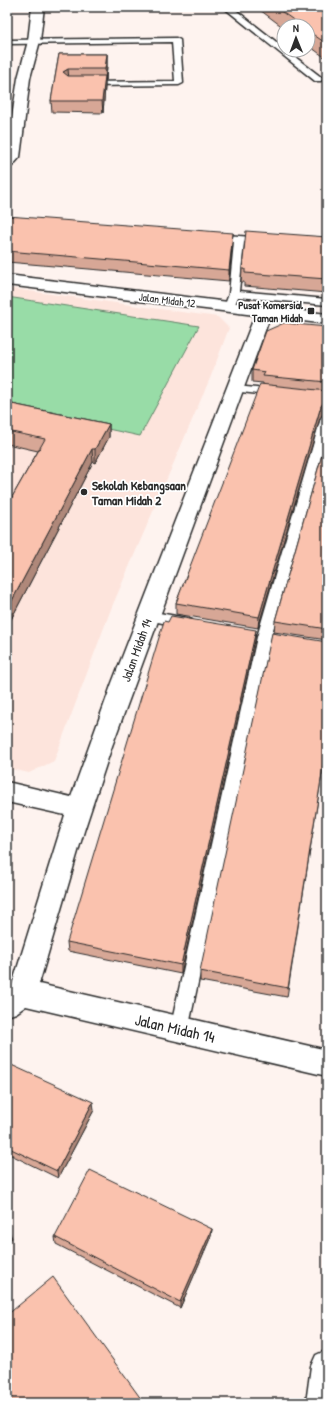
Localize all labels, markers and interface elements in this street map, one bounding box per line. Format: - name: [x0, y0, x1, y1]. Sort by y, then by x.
- north arrow: [276, 18, 316, 58]
- text: N: [293, 21, 299, 35]
- street label: Jalan Midah 12: [138, 290, 196, 310]
- place label: Pusat Komersial Taman Midah: [238, 298, 304, 325]
- marker: Pusat Komersial Taman Midah: [306, 306, 316, 316]
- place label: Sekolah Kebangsaan Taman Midah 2: [91, 476, 186, 509]
- marker: Sekolah Kebangsaan Taman Midah 2: [79, 487, 89, 497]
- street label: Jalan Midah 14: [116, 616, 156, 684]
- street label: Jalan Midah 14: [133, 1008, 217, 1048]

